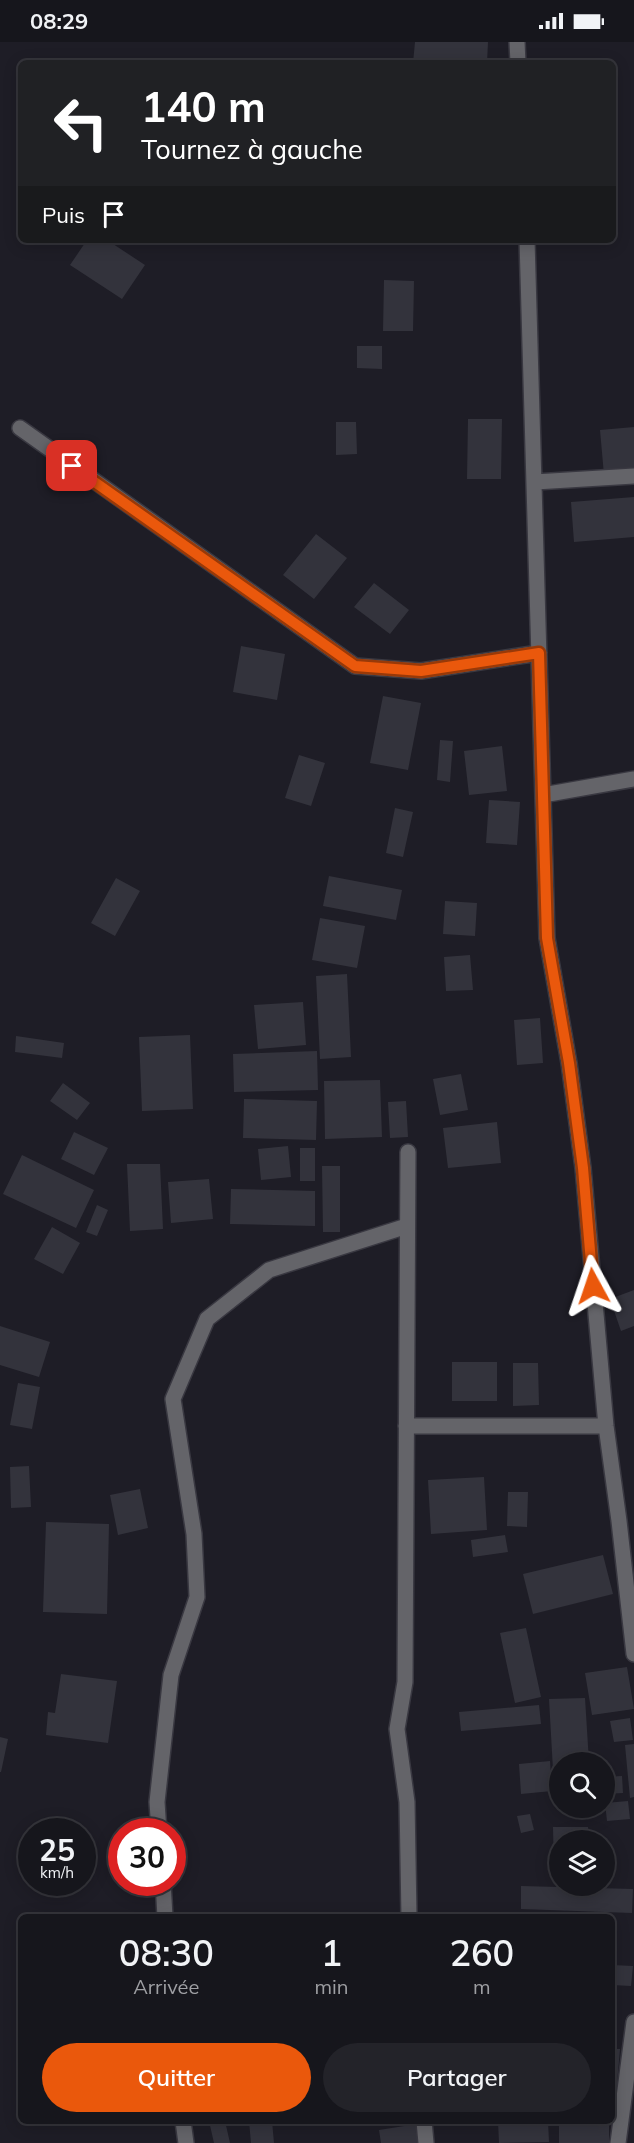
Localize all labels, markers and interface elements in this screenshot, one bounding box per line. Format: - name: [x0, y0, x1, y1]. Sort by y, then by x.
- text: 08:29: [30, 7, 88, 35]
- text: 140 m: [141, 80, 266, 133]
- icon: left: [42, 84, 120, 162]
- text: Tournez à gauche: [141, 132, 363, 166]
- icon: arrive: [97, 198, 130, 231]
- text: Puis: [42, 201, 85, 229]
- pin: [46, 440, 97, 491]
- icon: arrive: [55, 449, 88, 482]
- position arrow: [561, 1254, 625, 1318]
- map controls: [549, 1752, 615, 1896]
- button: search: [549, 1752, 615, 1818]
- speed limit sign: 30: [108, 1818, 186, 1896]
- button: layers: [549, 1830, 615, 1896]
- text: 25: [39, 1831, 75, 1869]
- text: km/h: [40, 1863, 74, 1882]
- text: 08:30: [119, 1930, 214, 1975]
- text: 1: [321, 1930, 342, 1975]
- text: 260: [449, 1930, 514, 1975]
- text: Arrivée: [133, 1974, 199, 1999]
- text: min: [315, 1974, 349, 1999]
- text: m: [473, 1974, 491, 1999]
- button: Quitter: [42, 2043, 311, 2112]
- button: Partager: [323, 2043, 591, 2112]

